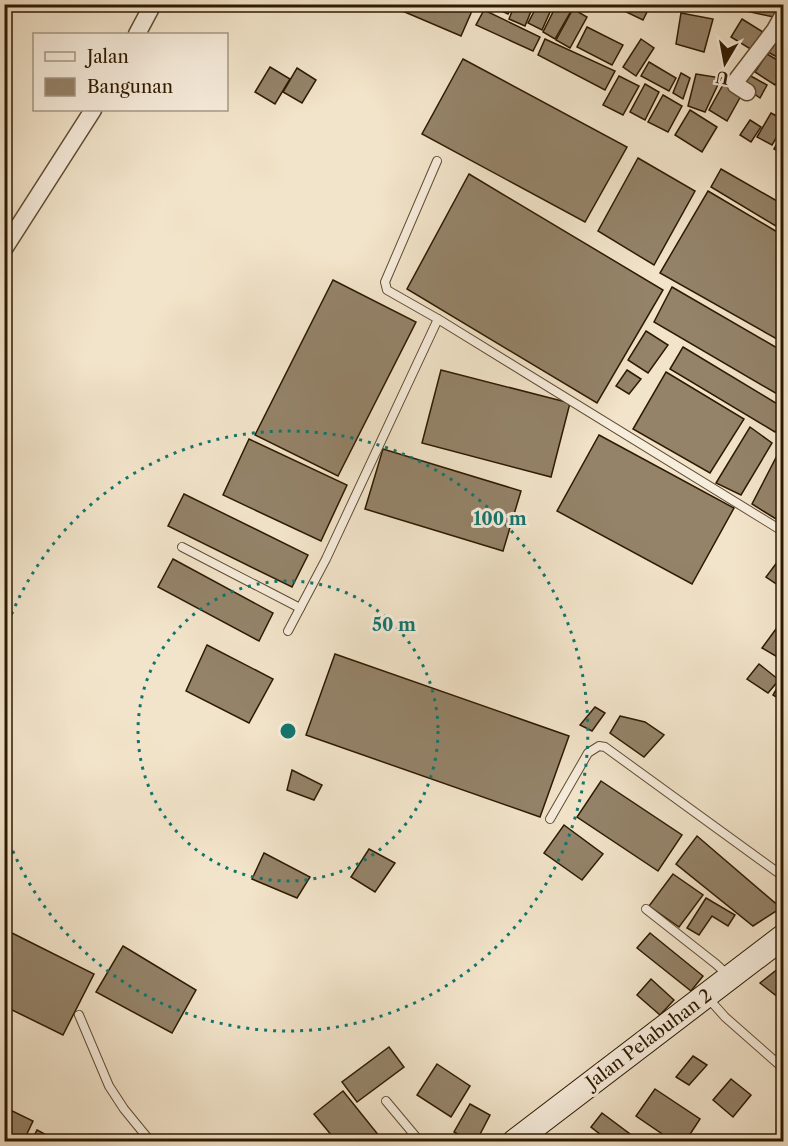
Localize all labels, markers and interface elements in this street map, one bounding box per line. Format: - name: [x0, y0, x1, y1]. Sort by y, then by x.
- legend: [33, 33, 228, 111]
- north arrow: [695, 33, 755, 93]
- text: Jalan: [84, 46, 129, 68]
- text: U: [714, 67, 731, 89]
- text: Bangunan: [87, 76, 173, 98]
- text: 100 m: [473, 508, 527, 530]
- text: 50 m: [372, 614, 416, 636]
- centre of rings: [278, 721, 298, 741]
- street label: Jalan Pelabuhan 2: [579, 984, 716, 1095]

